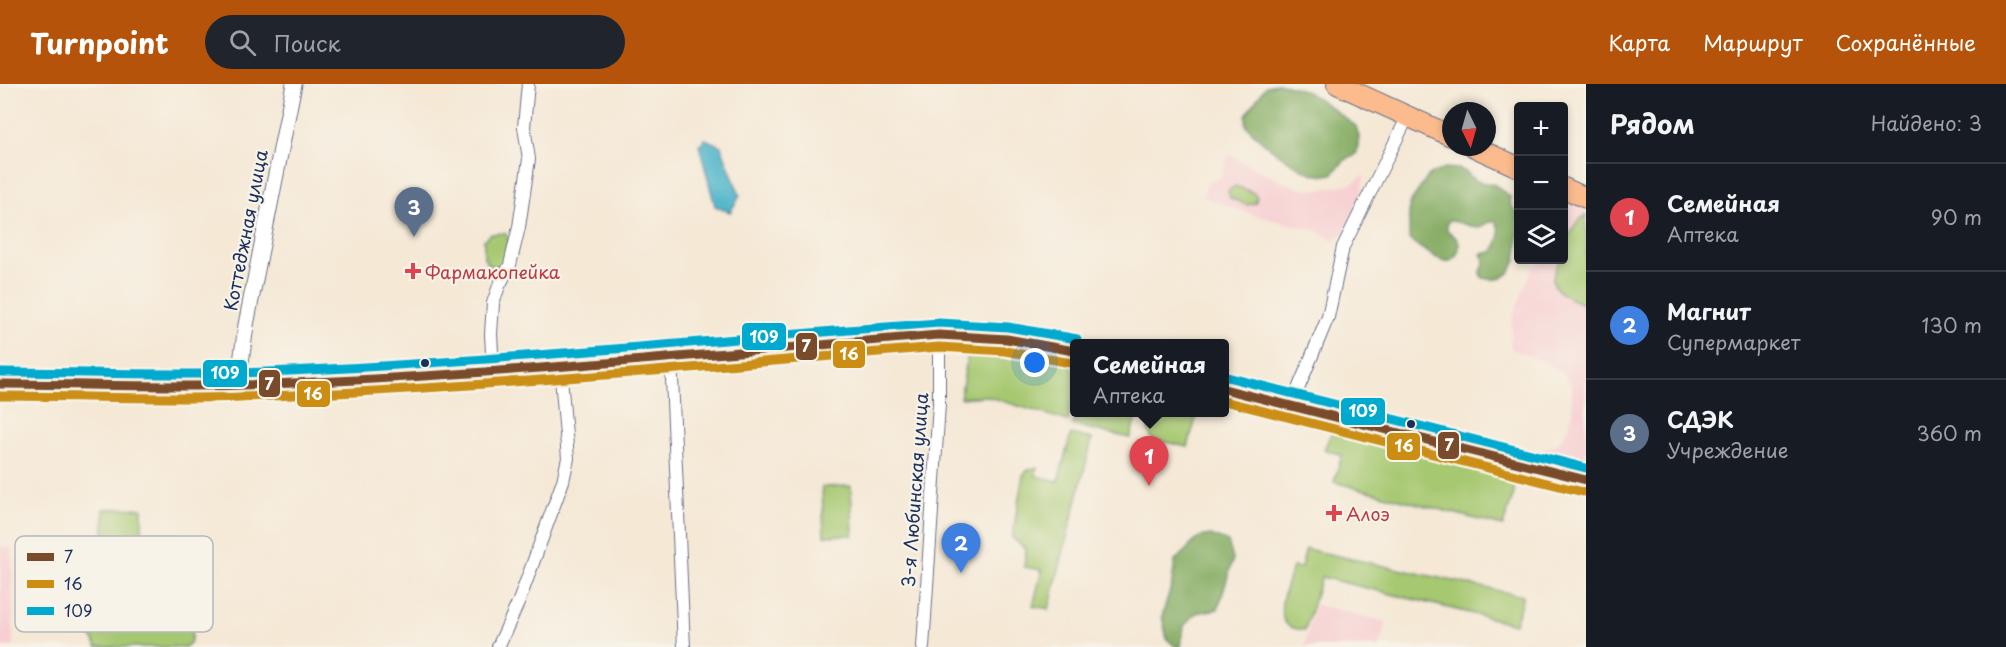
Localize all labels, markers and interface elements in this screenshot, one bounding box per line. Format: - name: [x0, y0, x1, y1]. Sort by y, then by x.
- search box: [205, 15, 625, 69]
- text: Turnpoint: [30, 21, 169, 64]
- icon: search: [226, 26, 259, 59]
- text: Поиск: [274, 26, 341, 59]
- text: Карта: [1609, 26, 1670, 58]
- text: Маршрут: [1703, 26, 1803, 58]
- text: Сохранённые: [1836, 26, 1976, 58]
- north arrow: [1442, 102, 1496, 156]
- map controls: [1514, 102, 1568, 264]
- button: +: [1514, 102, 1568, 156]
- text: Рядом: [1610, 104, 1695, 143]
- text: Найдено: 3: [1871, 108, 1982, 138]
- street label: Коттеджная улица: [216, 147, 274, 313]
- button: −: [1514, 156, 1568, 210]
- text: Семейная: [1667, 186, 1780, 219]
- pin: 3: [394, 188, 434, 237]
- text: 1: [1625, 202, 1634, 232]
- text: 90 m: [1931, 202, 1982, 232]
- button: layers: [1514, 210, 1568, 264]
- text: Аптека: [1667, 219, 1739, 249]
- place label: Фармакопейка: [425, 258, 561, 285]
- marker: Фармакопейка: [406, 264, 420, 278]
- text: Магнит: [1667, 294, 1751, 327]
- text: 2: [1622, 310, 1637, 340]
- text: 130 m: [1922, 310, 1982, 340]
- line badge: 109: [741, 322, 787, 351]
- text: 109: [749, 324, 779, 348]
- text: Супермаркет: [1667, 327, 1800, 357]
- line badge: 7: [795, 332, 818, 361]
- text: 7: [801, 333, 811, 357]
- popup: [1070, 339, 1229, 417]
- line badge: 16: [832, 340, 866, 369]
- text: 16: [840, 341, 858, 365]
- text: Семейная: [1093, 347, 1206, 380]
- your location: [1020, 348, 1049, 377]
- unlabelled marker: [419, 357, 431, 369]
- line badge: 109: [202, 359, 248, 388]
- text: 109: [210, 360, 240, 384]
- line badge: 7: [258, 369, 281, 398]
- text: 7: [264, 371, 274, 395]
- line badge: 16: [296, 380, 331, 408]
- text: Аптека: [1093, 380, 1165, 410]
- text: 16: [304, 381, 322, 405]
- street label: 3-я Любинская улица: [894, 391, 934, 588]
- line badge: 109: [1340, 397, 1386, 426]
- text: 109: [1348, 398, 1378, 422]
- text: СДЭК: [1667, 402, 1734, 435]
- unlabelled marker: [1405, 418, 1417, 430]
- text: 3: [1623, 418, 1636, 448]
- text: 360 m: [1916, 418, 1982, 448]
- line badge: 7: [1437, 431, 1460, 460]
- line badge: 16: [1386, 432, 1421, 461]
- text: 7: [1444, 432, 1454, 456]
- text: 16: [1395, 433, 1413, 457]
- text: Учреждение: [1667, 435, 1788, 465]
- pin: 1: [1130, 436, 1168, 486]
- place label: Алоэ: [1346, 500, 1390, 527]
- marker: Алоэ: [1327, 506, 1341, 520]
- pin: 2: [942, 524, 980, 573]
- legend: [15, 536, 213, 632]
- text: 7: [64, 544, 73, 568]
- text: 16: [64, 571, 82, 595]
- text: 109: [64, 598, 92, 622]

